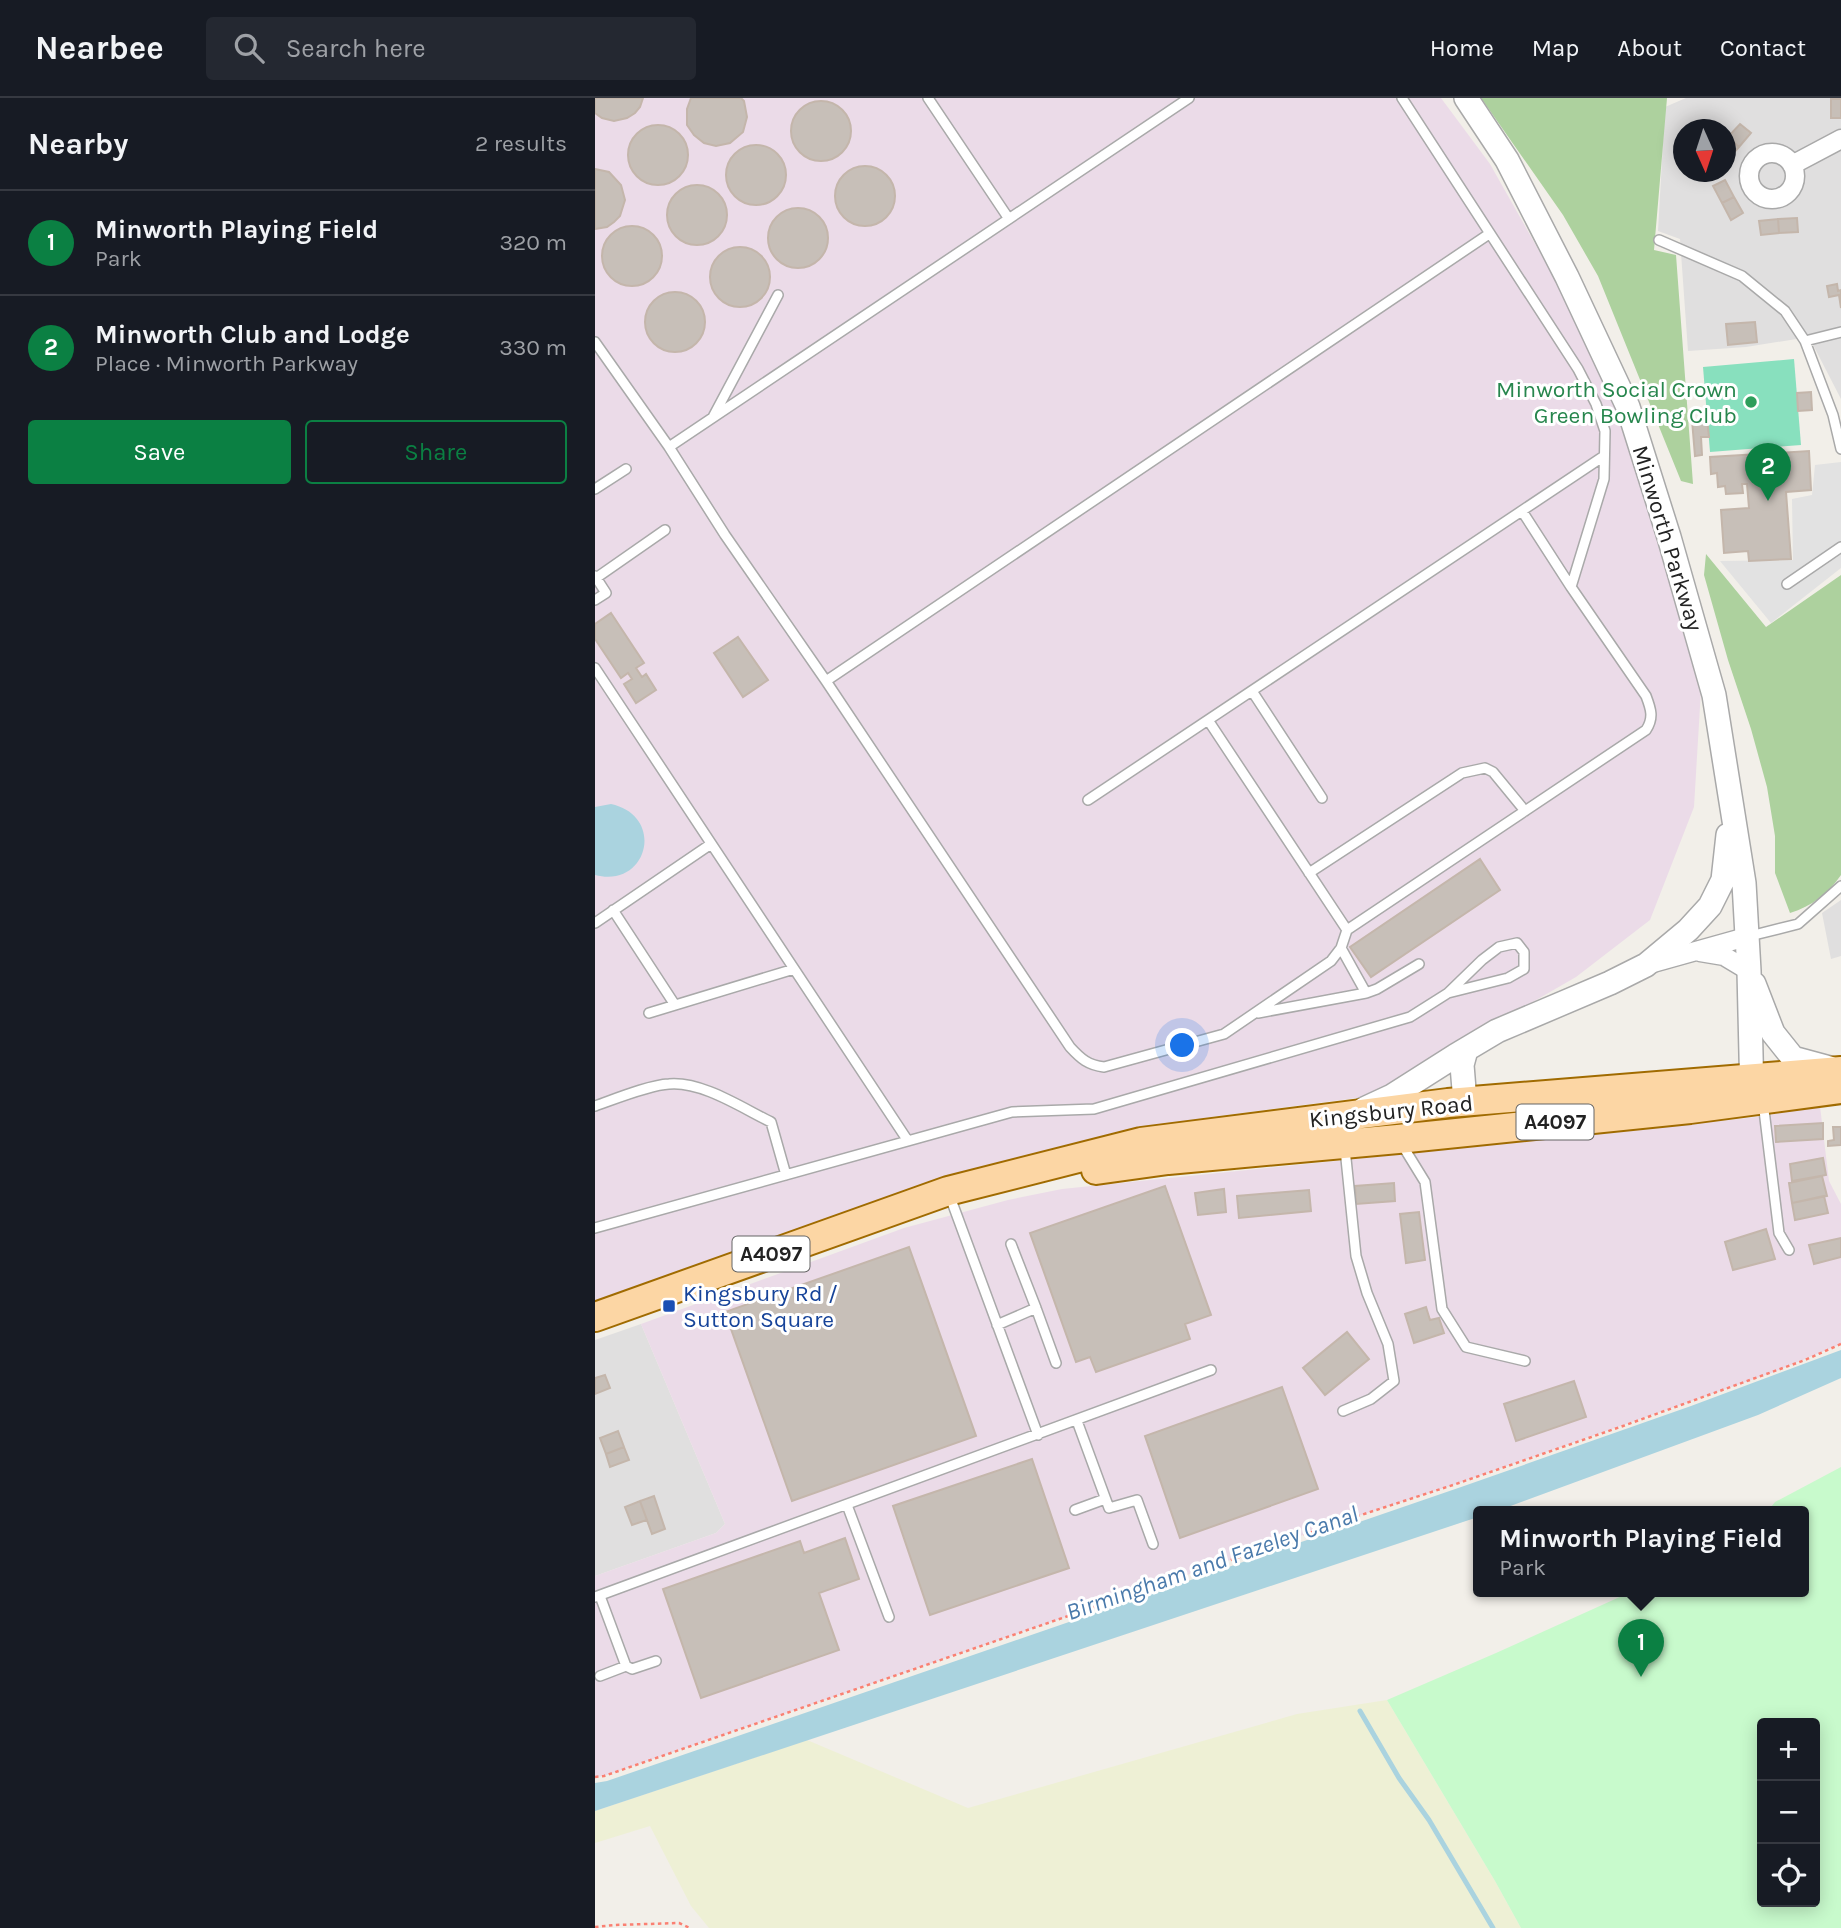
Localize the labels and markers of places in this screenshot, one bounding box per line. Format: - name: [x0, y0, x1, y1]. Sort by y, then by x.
- place label: Minworth Social Crown Green Bowling Club: [1496, 376, 1737, 429]
- marker: Minworth Social Crown Green Bowling Club: [1743, 394, 1759, 410]
- pin: 2: [1745, 443, 1791, 501]
- place label: Kingsbury Rd / Sutton Square: [683, 1280, 838, 1333]
- marker: Kingsbury Rd / Sutton Square: [661, 1298, 677, 1314]
- pin: 1: [1618, 1619, 1664, 1677]

